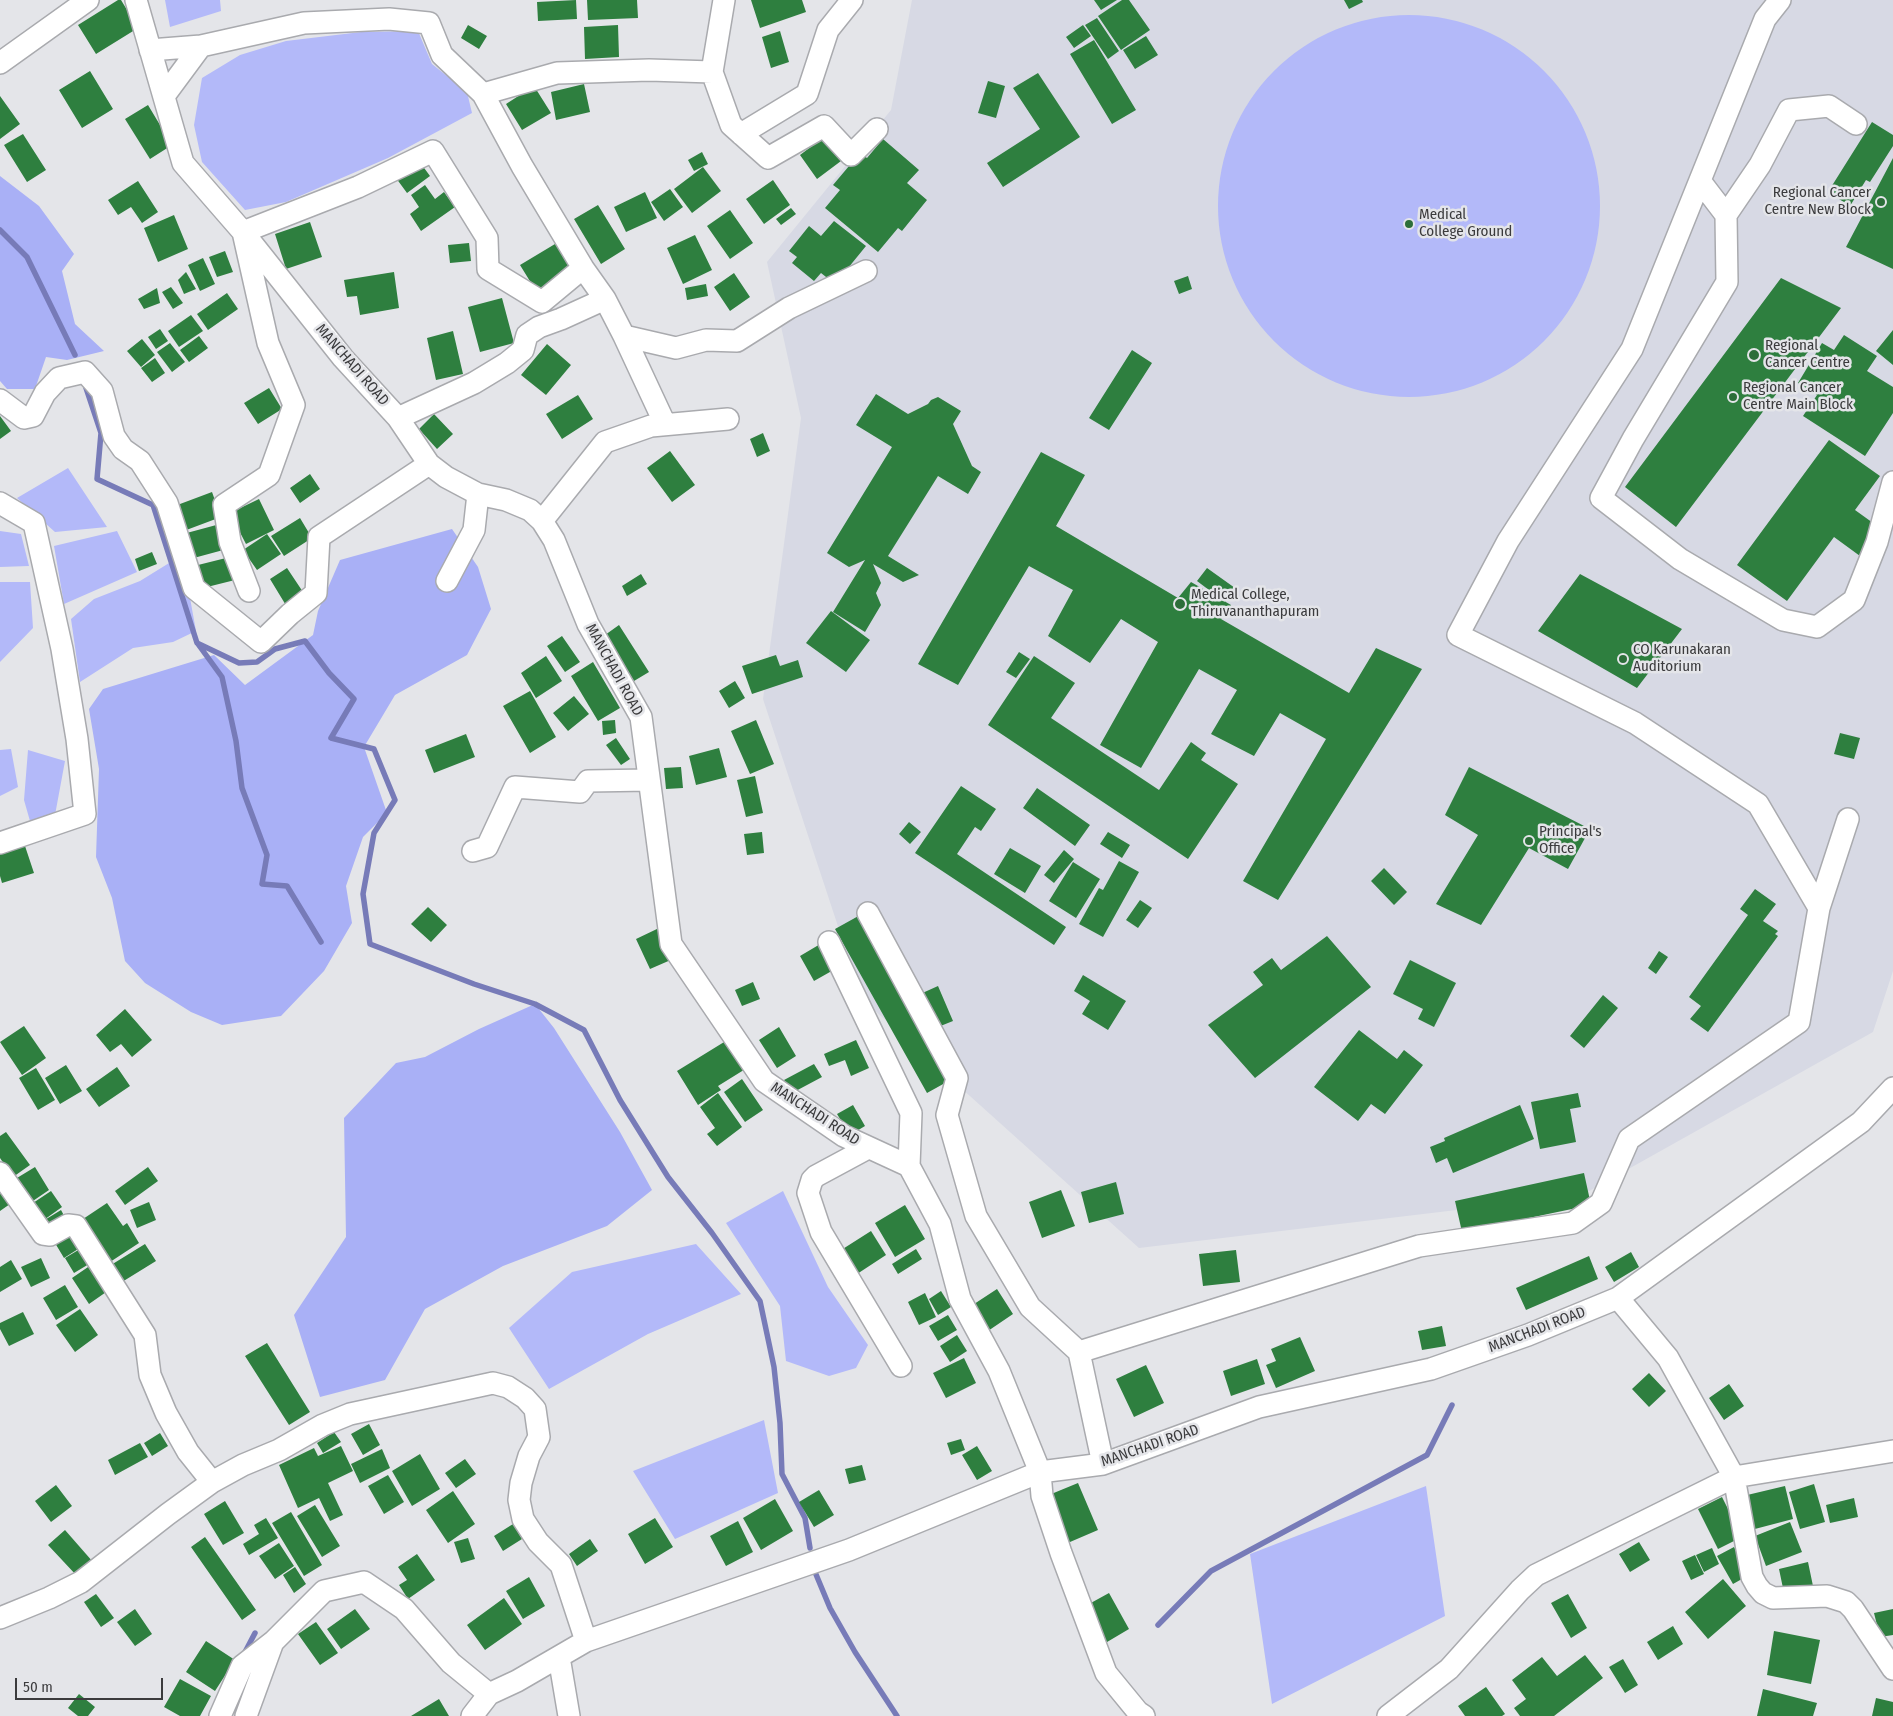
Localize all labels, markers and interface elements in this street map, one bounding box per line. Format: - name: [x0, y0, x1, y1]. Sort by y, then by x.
- place label: Regional Cancer Centre New Block: [1764, 184, 1871, 219]
- marker: Regional Cancer Centre New Block: [1875, 196, 1887, 208]
- place label: Medical College Ground: [1419, 206, 1512, 241]
- marker: Medical College Ground: [1403, 218, 1415, 230]
- street label: MANCHADI ROAD: [312, 320, 392, 410]
- place label: Regional Cancer Centre: [1765, 337, 1850, 372]
- marker: Regional Cancer Centre: [1747, 348, 1761, 362]
- place label: Regional Cancer Centre Main Block: [1743, 379, 1853, 414]
- marker: Regional Cancer Centre Main Block: [1727, 391, 1739, 403]
- place label: Medical College, Thiruvananthapuram: [1191, 586, 1319, 621]
- marker: Medical College, Thiruvananthapuram: [1173, 597, 1187, 611]
- street label: MANCHADI ROAD: [581, 621, 647, 719]
- place label: CO Karunakaran Auditorium: [1633, 641, 1731, 676]
- marker: CO Karunakaran Auditorium: [1617, 653, 1629, 665]
- place label: Principal's Office: [1539, 823, 1602, 858]
- marker: Principal's Office: [1523, 835, 1535, 847]
- street label: MANCHADI ROAD: [767, 1079, 863, 1149]
- street label: MANCHADI ROAD: [1486, 1303, 1588, 1357]
- street label: MANCHADI ROAD: [1099, 1421, 1201, 1471]
- scale bar: [18, 1668, 165, 1700]
- text: 50 m: [23, 1678, 53, 1696]

